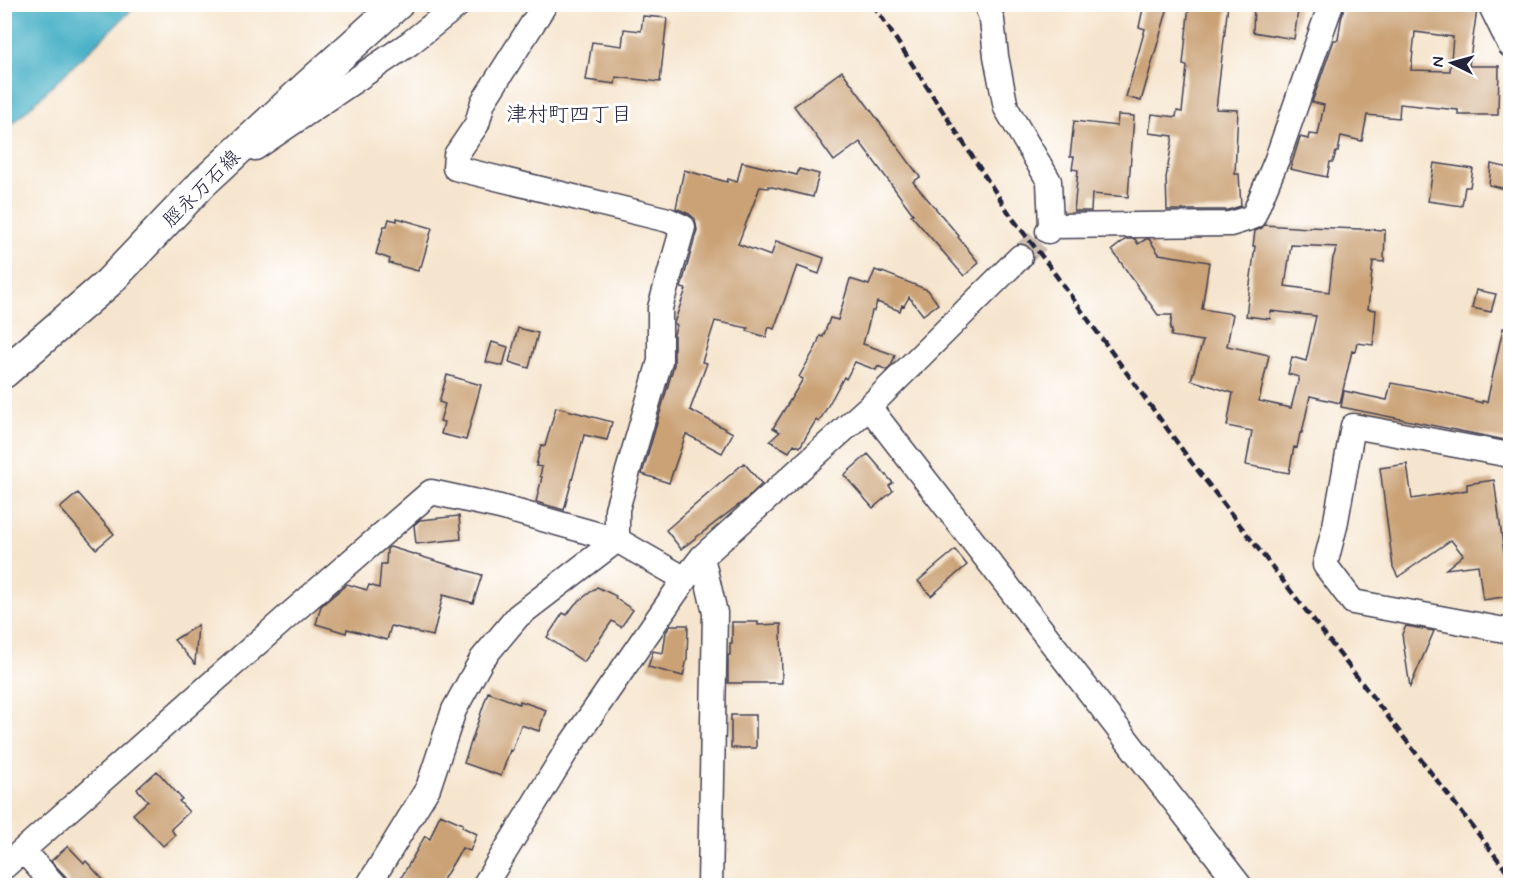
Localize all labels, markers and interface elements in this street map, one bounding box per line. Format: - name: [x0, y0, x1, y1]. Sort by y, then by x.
- north arrow: [1422, 33, 1482, 93]
- text: N: [1428, 56, 1449, 68]
- district label: 津村町四丁目: [506, 101, 632, 129]
- street label: 脛永万石線: [157, 144, 247, 234]

